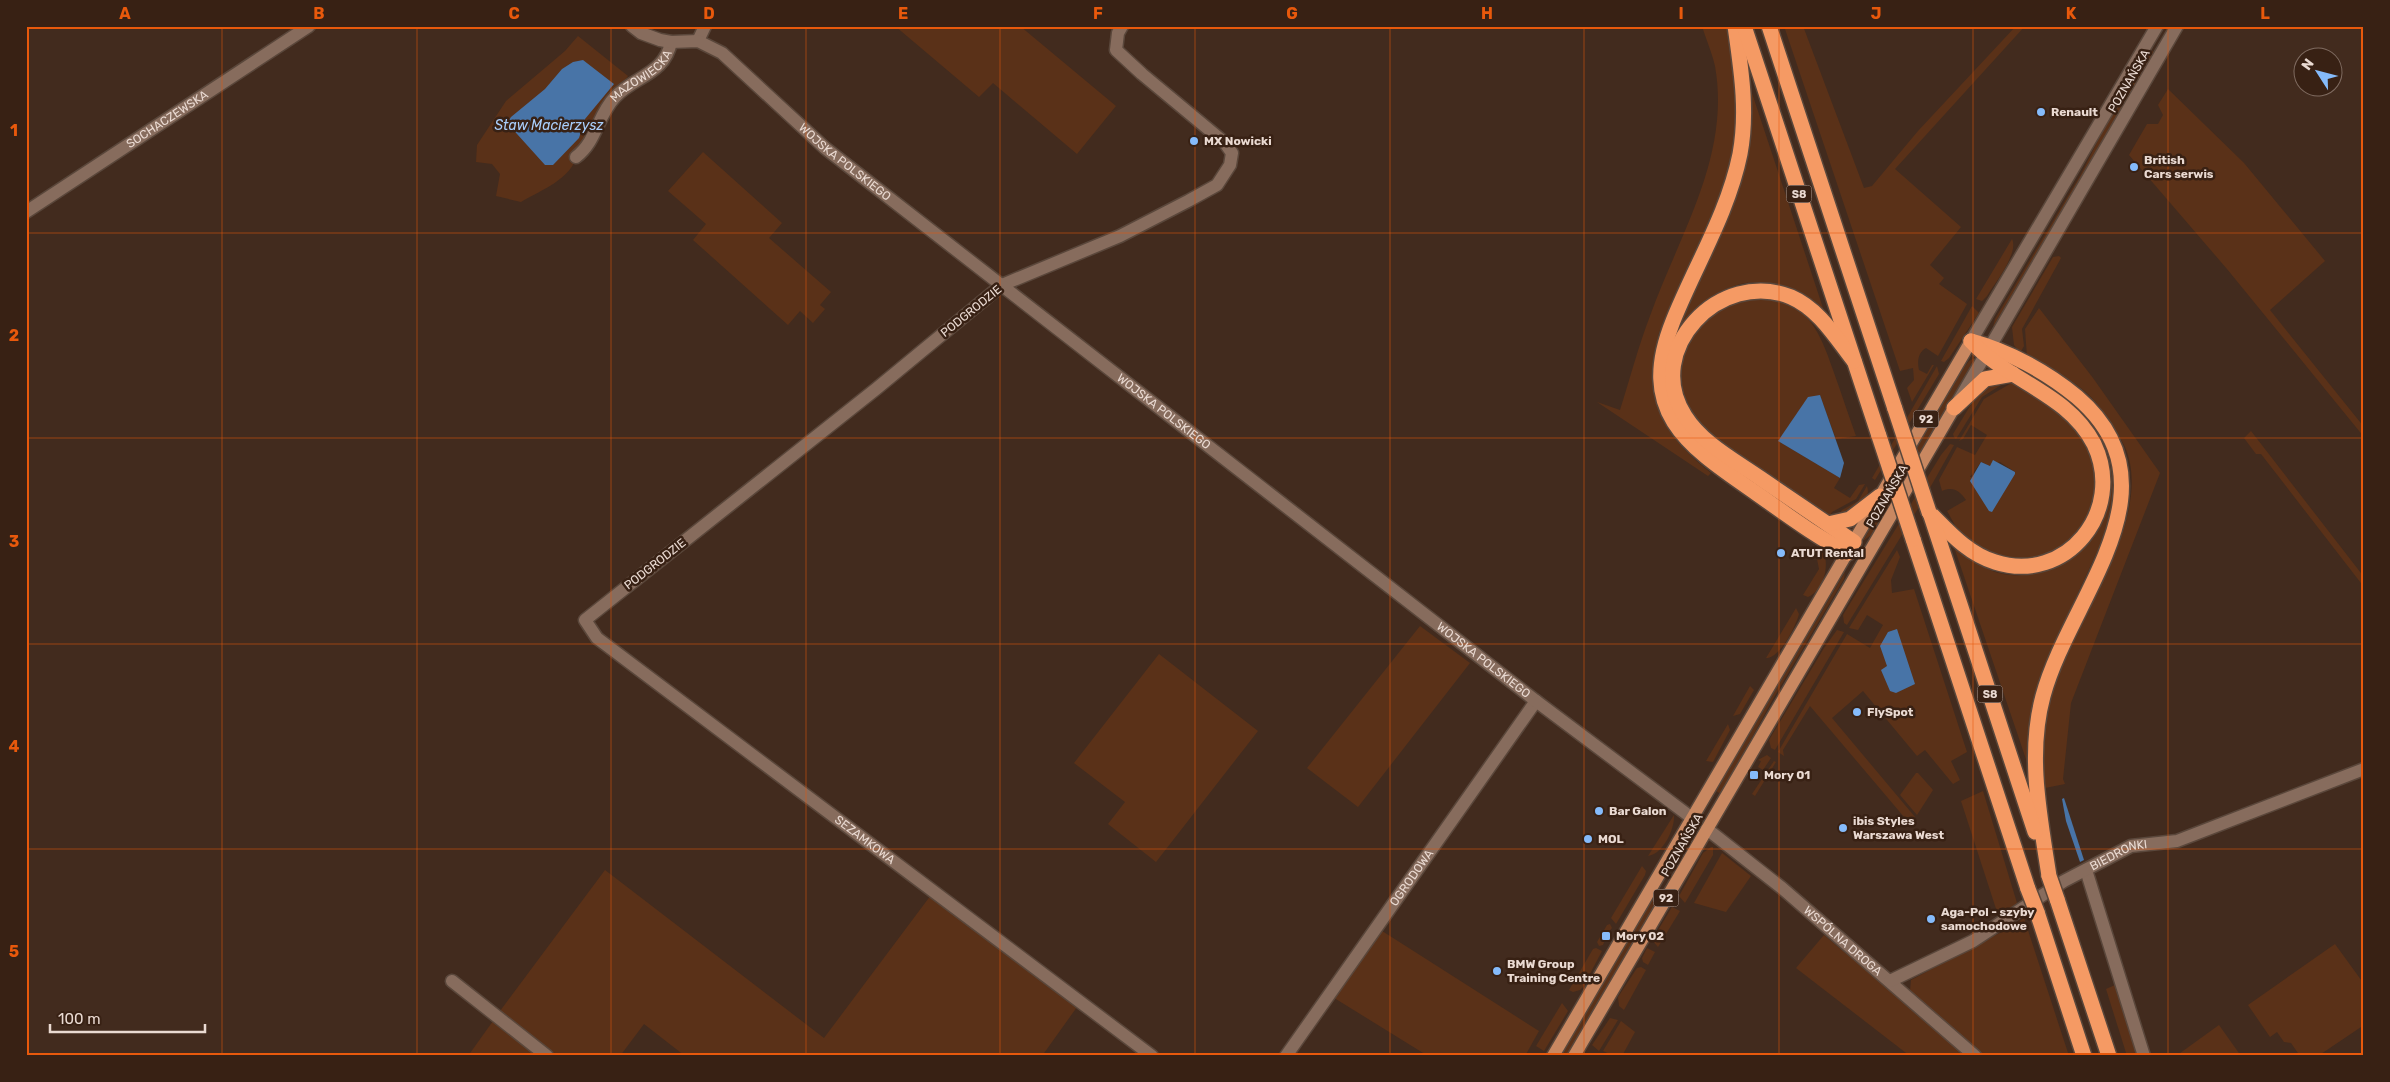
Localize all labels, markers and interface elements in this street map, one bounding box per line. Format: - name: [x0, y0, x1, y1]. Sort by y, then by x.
- text: A: [119, 4, 131, 23]
- text: B: [313, 4, 325, 23]
- text: C: [508, 4, 520, 23]
- text: D: [703, 4, 715, 23]
- text: E: [898, 4, 908, 23]
- text: F: [1093, 4, 1103, 23]
- text: G: [1286, 4, 1298, 23]
- text: H: [1481, 4, 1493, 23]
- text: I: [1678, 4, 1684, 23]
- text: J: [1871, 4, 1881, 23]
- text: K: [2066, 4, 2077, 23]
- text: L: [2260, 4, 2270, 23]
- street label: POZNAŃSKA: [2105, 47, 2153, 115]
- street label: MAZOWIECKA: [607, 48, 675, 105]
- north arrow: [2292, 48, 2342, 98]
- text: N: [2298, 56, 2318, 74]
- street label: SOCHACZEWSKA: [124, 87, 211, 151]
- place label: Renault: [2051, 105, 2098, 119]
- marker: Renault: [2035, 106, 2047, 118]
- water label: Staw Macierzysz: [494, 117, 604, 134]
- street label: WOJSKA POLSKIEGO: [796, 120, 894, 204]
- text: 1: [10, 121, 18, 140]
- place label: MX Nowicki: [1204, 134, 1272, 148]
- marker: MX Nowicki: [1188, 135, 1200, 147]
- place label: British Cars serwis: [2144, 153, 2214, 181]
- marker: British Cars serwis: [2128, 161, 2140, 173]
- road number: S8: [1786, 185, 1812, 202]
- street label: PODGRODZIE: [938, 282, 1004, 340]
- text: 2: [9, 326, 19, 345]
- street label: WOJSKA POLSKIEGO: [1114, 371, 1213, 452]
- road number: 92: [1914, 410, 1938, 428]
- street label: POZNAŃSKA: [1863, 462, 1911, 530]
- text: 3: [9, 532, 19, 551]
- street label: PODGRODZIE: [621, 536, 689, 592]
- place label: ATUT Rental: [1791, 546, 1864, 560]
- marker: ATUT Rental: [1775, 547, 1787, 559]
- street label: WOJSKA POLSKIEGO: [1434, 619, 1533, 701]
- road number: S8: [1978, 686, 2002, 702]
- place label: FlySpot: [1867, 705, 1914, 719]
- marker: FlySpot: [1851, 706, 1863, 718]
- text: 4: [9, 737, 20, 756]
- place label: Mory 01: [1764, 768, 1810, 782]
- marker: Mory 01: [1748, 769, 1760, 781]
- place label: Bar Galon: [1609, 804, 1667, 818]
- marker: Bar Galon: [1593, 805, 1605, 817]
- street label: POZNAŃSKA: [1658, 811, 1706, 879]
- street label: SEZAMKOWA: [832, 813, 898, 867]
- place label: ibis Styles Warszawa West: [1853, 814, 1944, 842]
- marker: ibis Styles Warszawa West: [1837, 822, 1849, 834]
- place label: MOL: [1598, 832, 1624, 846]
- marker: MOL: [1582, 833, 1594, 845]
- street label: BIEDRONKI: [2087, 837, 2148, 873]
- street label: OGRODOWA: [1387, 847, 1436, 909]
- road number: 92: [1654, 890, 1678, 906]
- street label: WSPÓLNA DROGA: [1801, 903, 1885, 979]
- place label: Aga-Pol - szyby samochodowe: [1941, 905, 2034, 933]
- marker: Aga-Pol - szyby samochodowe: [1925, 913, 1937, 925]
- place label: Mory 02: [1616, 929, 1664, 943]
- marker: Mory 02: [1600, 930, 1612, 942]
- text: 5: [9, 942, 19, 961]
- place label: BMW Group Training Centre: [1507, 957, 1600, 985]
- marker: BMW Group Training Centre: [1491, 965, 1503, 977]
- scale bar: [50, 1002, 205, 1034]
- text: 100 m: [58, 1010, 100, 1028]

